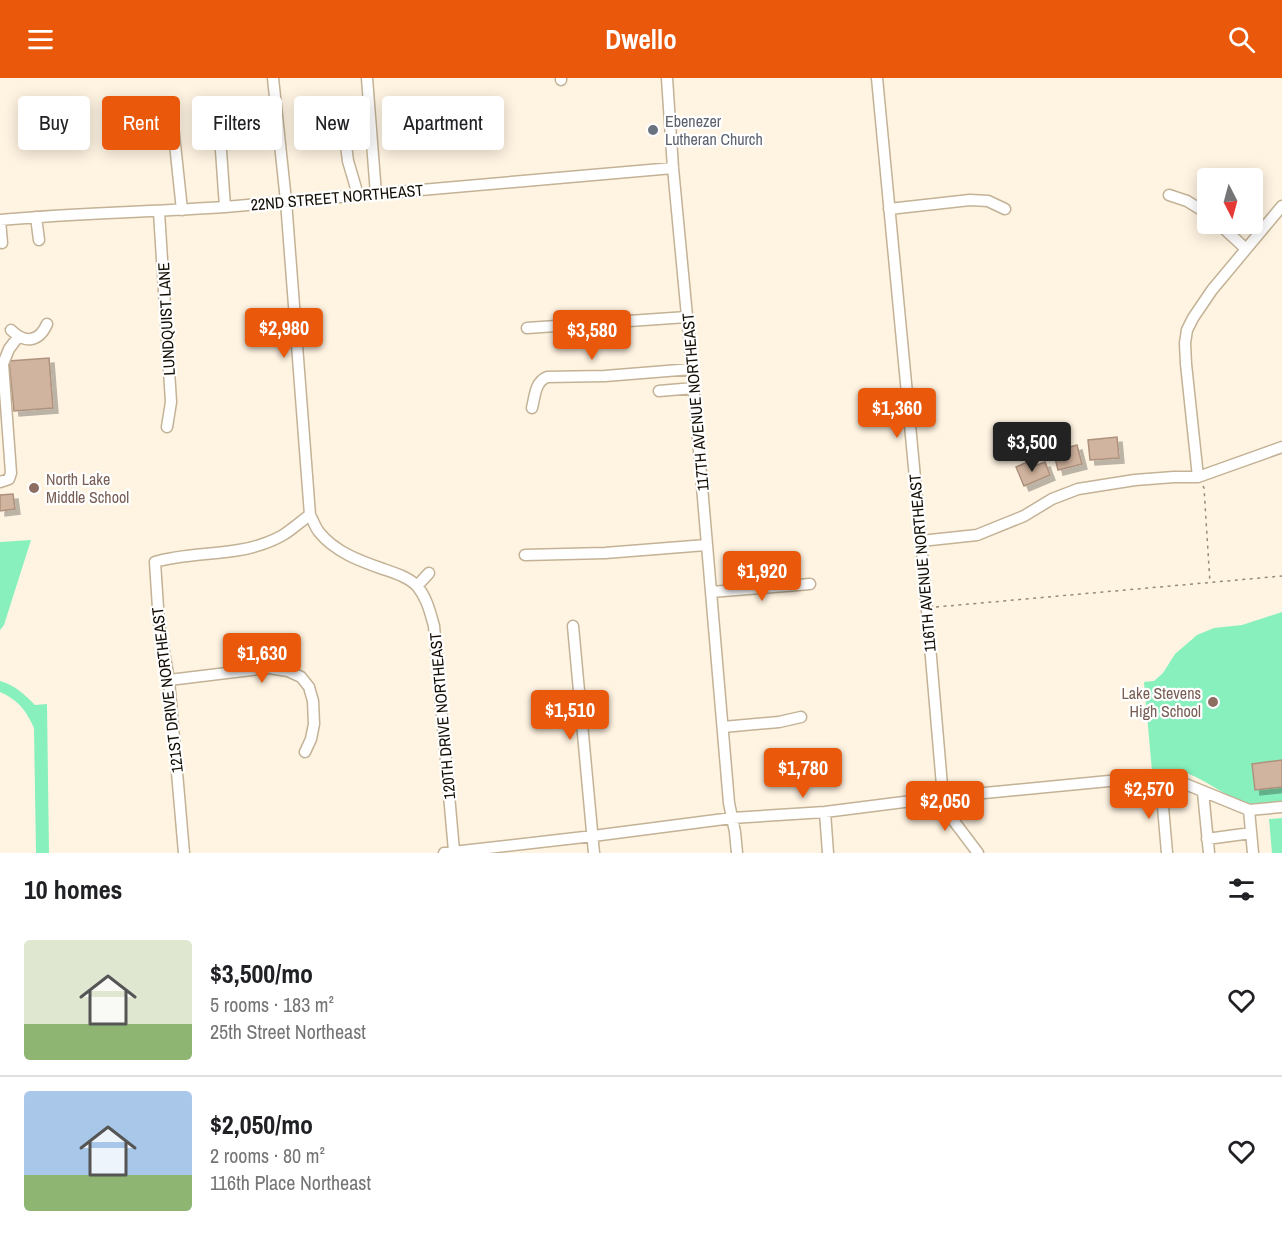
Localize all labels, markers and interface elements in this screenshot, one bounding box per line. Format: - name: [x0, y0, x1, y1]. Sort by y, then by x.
- text: Dwello: [605, 21, 677, 57]
- icon: menu: [24, 23, 57, 56]
- icon: search: [1225, 23, 1258, 56]
- chip: Buy: [18, 96, 90, 150]
- chip: Rent: [102, 96, 180, 150]
- chip: Filters: [192, 96, 282, 150]
- chip: New: [294, 96, 370, 150]
- chip: Apartment: [382, 96, 504, 150]
- place label: Ebenezer Lutheran Church: [665, 110, 763, 150]
- marker: Ebenezer Lutheran Church: [646, 123, 660, 137]
- north arrow: [1197, 168, 1263, 234]
- map controls: [1197, 168, 1263, 234]
- street label: 22ND STREET NORTHEAST: [250, 179, 424, 215]
- street label: LUNDQUIST LANE: [152, 262, 180, 376]
- pin: $2,980: [235, 308, 333, 359]
- pin: $3,580: [543, 310, 641, 361]
- street label: 117TH AVENUE NORTHEAST: [676, 312, 714, 492]
- text: $2,980: [259, 314, 309, 341]
- text: $3,580: [567, 316, 617, 343]
- pin: $1,360: [848, 388, 946, 439]
- text: $1,360: [872, 394, 922, 421]
- pin: $3,500: [983, 422, 1081, 473]
- text: $3,500: [1007, 428, 1057, 455]
- place label: North Lake Middle School: [46, 468, 129, 508]
- street label: 116TH AVENUE NORTHEAST: [903, 473, 941, 653]
- marker: North Lake Middle School: [27, 481, 41, 495]
- pin: $1,920: [713, 551, 811, 602]
- text: $1,920: [737, 557, 787, 584]
- street label: 121ST DRIVE NORTHEAST: [146, 606, 188, 774]
- street label: 120TH DRIVE NORTHEAST: [424, 632, 460, 800]
- pin: $1,630: [213, 633, 311, 684]
- text: $1,630: [237, 639, 287, 666]
- place label: Lake Stevens High School: [1121, 682, 1201, 722]
- pin: $1,510: [521, 690, 619, 741]
- marker: Lake Stevens High School: [1206, 695, 1220, 709]
- text: $1,510: [545, 696, 595, 723]
- pin: $1,780: [754, 748, 852, 799]
- text: $1,780: [778, 754, 828, 781]
- pin: $2,570: [1100, 769, 1198, 820]
- text: $2,570: [1124, 775, 1174, 802]
- pin: $2,050: [896, 781, 994, 832]
- text: $2,050: [920, 787, 970, 814]
- text: 10 homes: [24, 872, 122, 907]
- icon: filters: [1225, 873, 1258, 906]
- text: $3,500/mo: [210, 956, 313, 991]
- icon: home: [72, 964, 144, 1036]
- icon: heart: [1225, 984, 1258, 1017]
- text: 5 rooms · 183 m²: [210, 991, 334, 1018]
- text: 25th Street Northeast: [210, 1018, 366, 1045]
- text: $2,050/mo: [210, 1107, 313, 1142]
- icon: home: [72, 1115, 144, 1187]
- icon: heart: [1225, 1135, 1258, 1168]
- text: 2 rooms · 80 m²: [210, 1142, 325, 1169]
- text: 116th Place Northeast: [210, 1169, 371, 1196]

